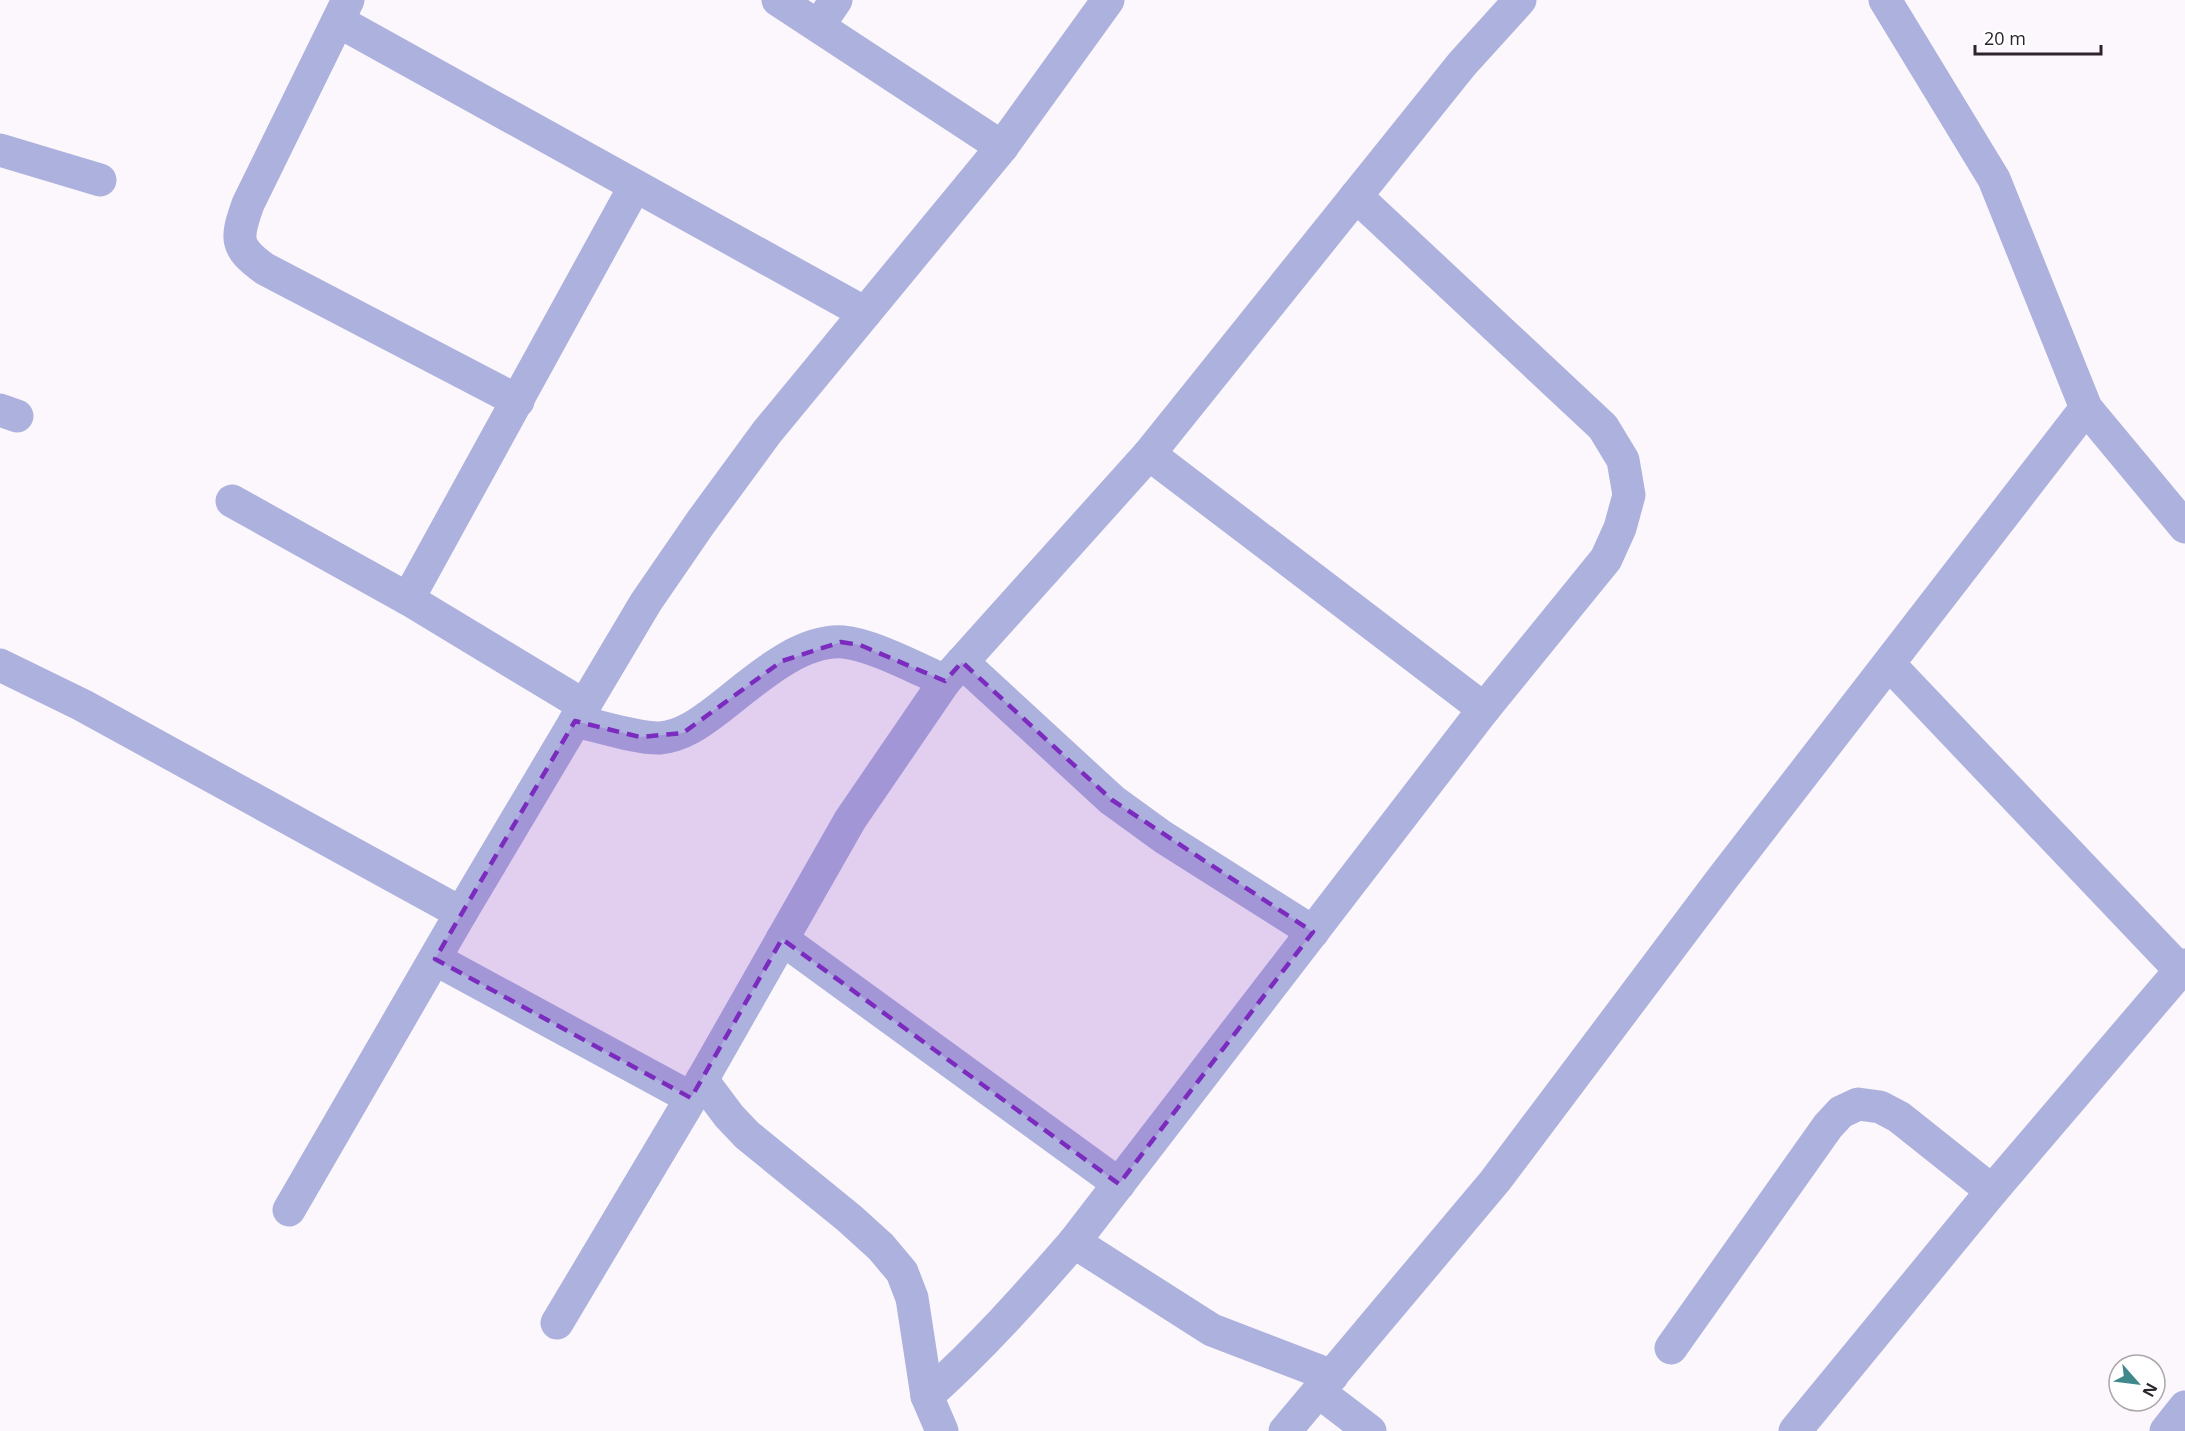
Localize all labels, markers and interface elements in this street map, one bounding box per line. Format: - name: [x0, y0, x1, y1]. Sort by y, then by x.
- scale bar: [1975, 18, 2101, 56]
- text: 20 m: [1984, 26, 2026, 50]
- north arrow: [2107, 1353, 2167, 1413]
- text: N: [2137, 1379, 2163, 1401]

